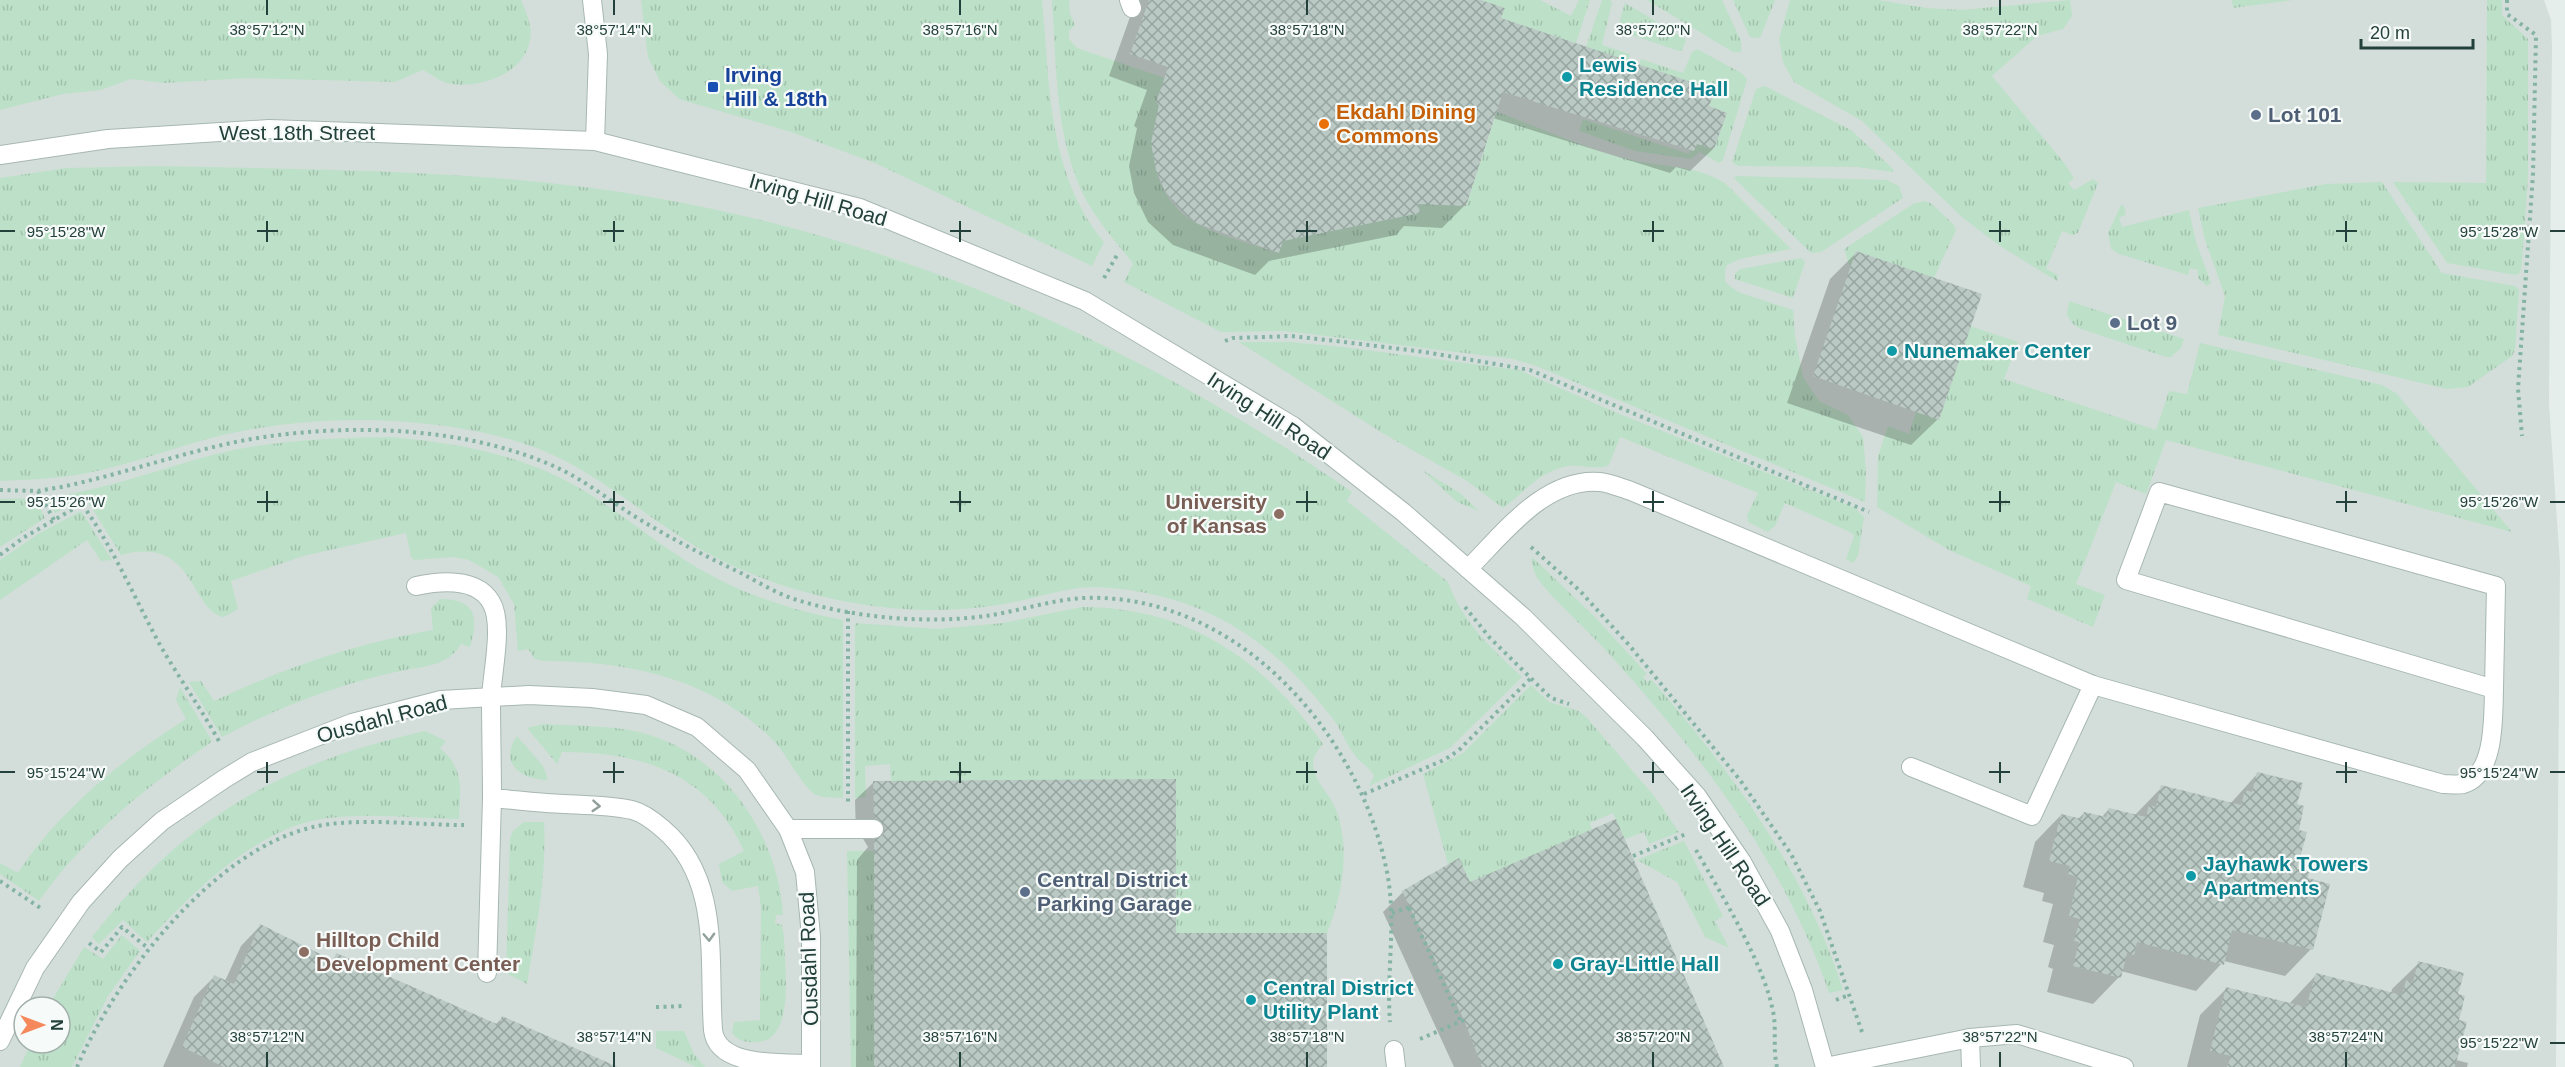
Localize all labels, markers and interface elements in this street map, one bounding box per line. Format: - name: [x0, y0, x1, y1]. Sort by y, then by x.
- scale bar: [2361, 12, 2474, 50]
- text: 38°57'12"N: [229, 21, 305, 38]
- text: 38°57'14"N: [576, 21, 652, 38]
- text: 38°57'16"N: [922, 21, 998, 38]
- text: 38°57'18"N: [1269, 21, 1345, 38]
- text: 38°57'20"N: [1615, 21, 1691, 38]
- text: 38°57'22"N: [1962, 21, 2038, 38]
- text: 20 m: [2370, 23, 2410, 43]
- place label: Lewis Residence Hall: [1579, 53, 1728, 100]
- place label: Irving Hill & 18th: [725, 63, 828, 110]
- marker: Lewis Residence Hall: [1560, 70, 1574, 84]
- marker: Irving Hill & 18th: [706, 80, 720, 94]
- place label: Ekdahl Dining Commons: [1336, 100, 1476, 147]
- place label: Lot 101: [2268, 103, 2342, 126]
- marker: Lot 101: [2249, 108, 2263, 122]
- marker: Ekdahl Dining Commons: [1317, 117, 1331, 131]
- street label: West 18th Street: [219, 121, 375, 144]
- street label: Irving Hill Road: [747, 169, 890, 230]
- text: 95°15'28"W: [27, 223, 106, 240]
- text: 95°15'28"W: [2460, 223, 2539, 240]
- place label: Lot 9: [2127, 311, 2177, 334]
- marker: Lot 9: [2108, 316, 2122, 330]
- place label: Nunemaker Center: [1904, 339, 2091, 362]
- marker: Nunemaker Center: [1885, 344, 1899, 358]
- street label: Irving Hill Road: [1203, 367, 1335, 464]
- place label: University of Kansas: [1165, 490, 1267, 537]
- text: 95°15'26"W: [27, 493, 106, 510]
- text: 95°15'26"W: [2460, 493, 2539, 510]
- marker: University of Kansas: [1272, 507, 1286, 521]
- street label: Ousdahl Road: [314, 690, 450, 747]
- text: 95°15'24"W: [27, 764, 106, 781]
- text: 95°15'24"W: [2460, 764, 2539, 781]
- street label: Irving Hill Road: [1676, 779, 1775, 910]
- one-way arrow: [591, 799, 600, 812]
- place label: Jayhawk Towers Apartments: [2203, 852, 2368, 899]
- place label: Central District Parking Garage: [1037, 868, 1192, 915]
- marker: Jayhawk Towers Apartments: [2184, 869, 2198, 883]
- marker: Central District Parking Garage: [1018, 885, 1032, 899]
- street label: Ousdahl Road: [795, 892, 822, 1027]
- place label: Hilltop Child Development Center: [316, 928, 520, 975]
- one-way arrow: [702, 932, 715, 941]
- marker: Hilltop Child Development Center: [297, 945, 311, 959]
- place label: Gray-Little Hall: [1570, 952, 1719, 975]
- marker: Gray-Little Hall: [1551, 957, 1565, 971]
- place label: Central District Utility Plant: [1263, 976, 1414, 1023]
- marker: Central District Utility Plant: [1244, 993, 1258, 1007]
- north arrow: [12, 995, 72, 1055]
- text: N: [48, 1019, 65, 1031]
- text: 38°57'12"N: [229, 1028, 305, 1045]
- text: 38°57'14"N: [576, 1028, 652, 1045]
- text: 38°57'16"N: [922, 1028, 998, 1045]
- text: 38°57'18"N: [1269, 1028, 1345, 1045]
- text: 38°57'20"N: [1615, 1028, 1691, 1045]
- text: 38°57'22"N: [1962, 1028, 2038, 1045]
- text: 38°57'24"N: [2308, 1028, 2384, 1045]
- text: 95°15'22"W: [2460, 1034, 2539, 1051]

